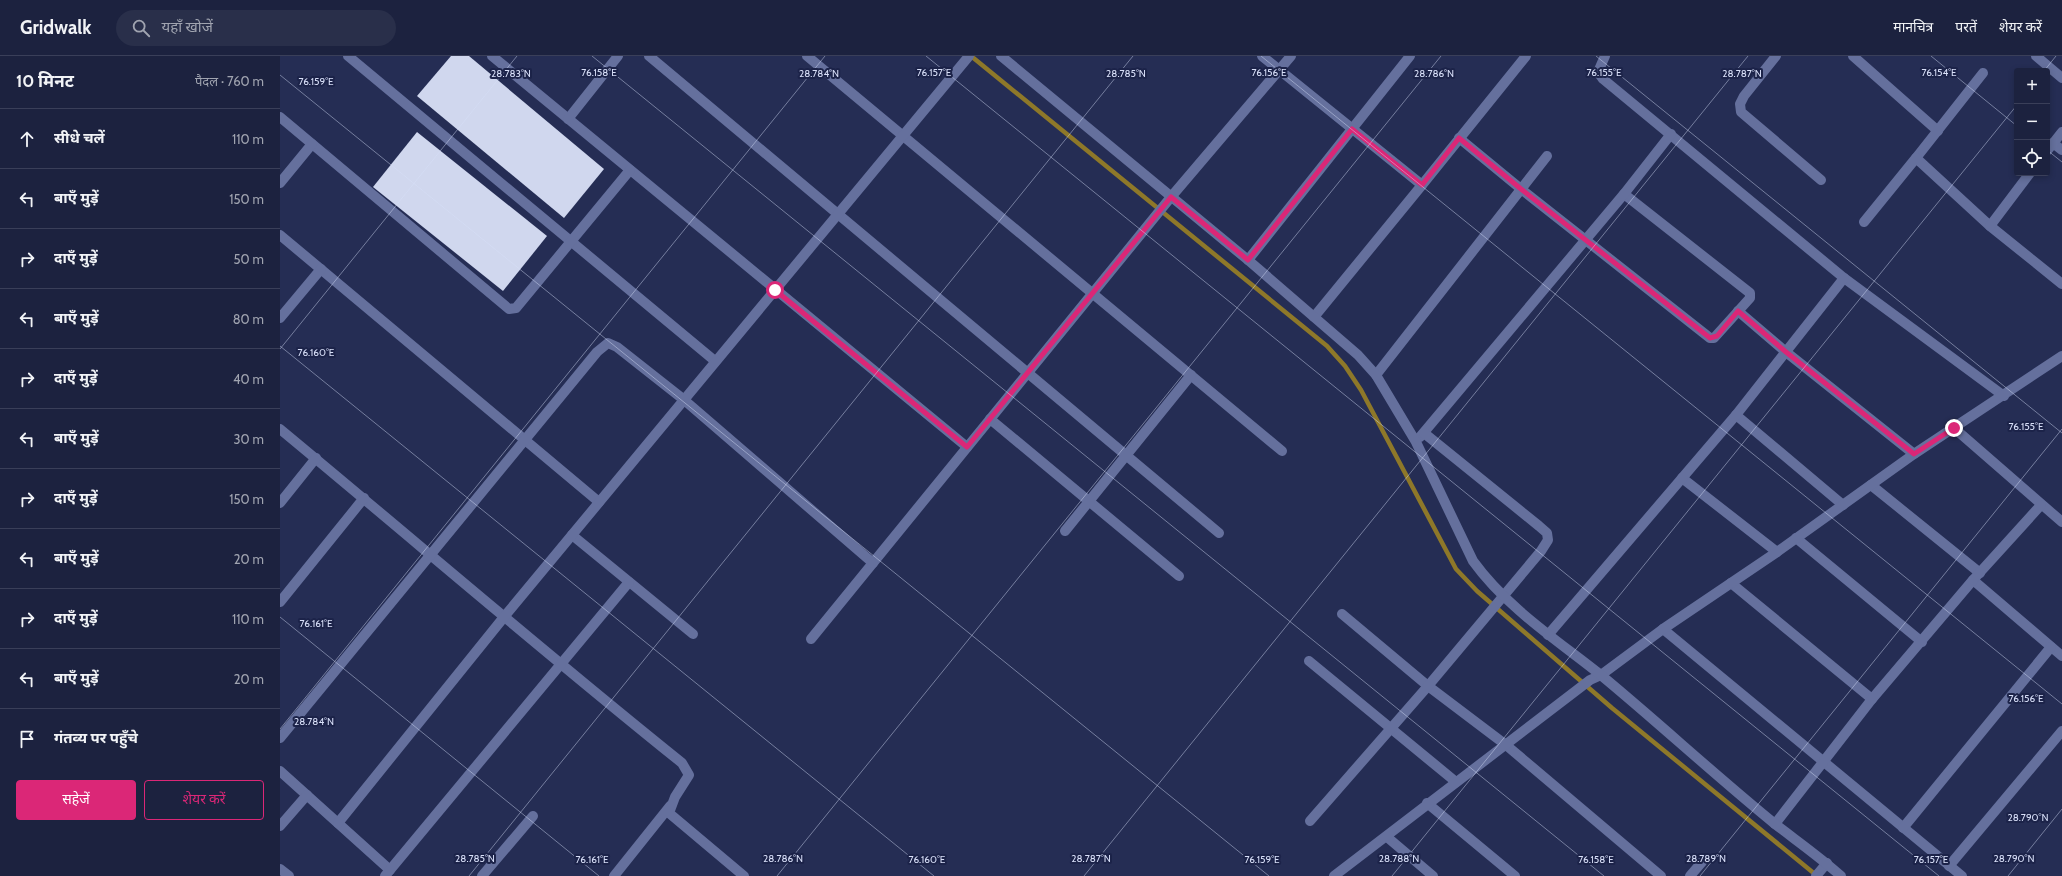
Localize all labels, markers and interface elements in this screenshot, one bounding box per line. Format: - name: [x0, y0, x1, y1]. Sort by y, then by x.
- search box: [116, 10, 396, 46]
- text: Gridwalk: [20, 16, 92, 39]
- icon: search: [130, 17, 152, 39]
- text: यहाँ खोजें: [162, 18, 213, 36]
- text: मानचित्र: [1893, 18, 1933, 36]
- text: परतें: [1955, 18, 1977, 36]
- text: शेयर करें: [1999, 18, 2042, 36]
- text: 76.158°E: [581, 66, 617, 79]
- text: 76.157°E: [917, 66, 952, 79]
- text: 76.156°E: [1251, 66, 1287, 79]
- text: 76.155°E: [1587, 66, 1622, 79]
- text: 76.154°E: [1921, 66, 1957, 79]
- text: 28.783°N: [491, 67, 531, 80]
- text: 28.784°N: [799, 67, 839, 80]
- text: 28.785°N: [1106, 67, 1146, 80]
- text: 28.786°N: [1414, 67, 1454, 80]
- text: 28.787°N: [1722, 67, 1762, 80]
- map controls: [2014, 68, 2050, 176]
- button: +: [2014, 68, 2050, 104]
- text: 10 मिनट: [16, 71, 74, 91]
- text: पैदल · 760 m: [195, 73, 264, 89]
- text: 76.159°E: [298, 75, 334, 88]
- button: −: [2014, 104, 2050, 140]
- icon: ahead: [16, 128, 38, 150]
- text: सीधे चलें: [54, 129, 105, 147]
- text: 110 m: [232, 131, 264, 147]
- button: locate: [2014, 140, 2050, 176]
- icon: left: [16, 188, 38, 210]
- text: बाएँ मुड़ें: [54, 189, 99, 207]
- text: 150 m: [229, 191, 264, 207]
- icon: right: [16, 248, 38, 270]
- text: दाएँ मुड़ें: [54, 249, 98, 267]
- text: 50 m: [234, 251, 264, 267]
- route start: [766, 281, 784, 299]
- icon: left: [16, 308, 38, 330]
- text: बाएँ मुड़ें: [54, 309, 99, 327]
- text: 80 m: [233, 311, 264, 327]
- text: 76.160°E: [298, 346, 335, 359]
- icon: right: [16, 368, 38, 390]
- text: दाएँ मुड़ें: [54, 369, 98, 387]
- text: 40 m: [233, 371, 264, 387]
- route end: [1945, 419, 1963, 437]
- text: 76.155°E: [2009, 420, 2044, 433]
- icon: left: [16, 428, 38, 450]
- text: बाएँ मुड़ें: [54, 429, 99, 447]
- text: 30 m: [234, 431, 264, 447]
- icon: right: [16, 488, 38, 510]
- text: दाएँ मुड़ें: [54, 489, 98, 507]
- text: 150 m: [229, 491, 264, 507]
- icon: left: [16, 548, 38, 570]
- text: बाएँ मुड़ें: [54, 549, 99, 567]
- text: 20 m: [234, 551, 264, 567]
- icon: right: [16, 608, 38, 630]
- text: दाएँ मुड़ें: [54, 609, 98, 627]
- text: 110 m: [232, 611, 264, 627]
- text: 76.161°E: [300, 617, 333, 630]
- icon: left: [16, 668, 38, 690]
- text: बाएँ मुड़ें: [54, 669, 99, 687]
- text: 20 m: [234, 671, 264, 687]
- text: 76.156°E: [2008, 692, 2044, 705]
- text: 28.784°N: [294, 715, 334, 728]
- icon: arrive: [16, 728, 38, 750]
- text: गंतव्य पर पहुँचे: [54, 729, 138, 747]
- button: सहेजें: [16, 780, 136, 820]
- button: शेयर करें: [144, 780, 264, 820]
- text: 28.790°N: [2007, 811, 2049, 824]
- text: 28.785°N: [455, 852, 495, 865]
- text: 28.786°N: [763, 852, 803, 865]
- text: 28.787°N: [1071, 852, 1111, 865]
- text: 28.788°N: [1379, 852, 1419, 865]
- text: 28.789°N: [1686, 852, 1726, 865]
- text: 28.790°N: [1993, 852, 2035, 865]
- text: 76.161°E: [576, 853, 609, 866]
- text: 76.160°E: [909, 853, 946, 866]
- text: 76.159°E: [1244, 853, 1280, 866]
- text: 76.158°E: [1578, 853, 1614, 866]
- text: 76.157°E: [1914, 853, 1949, 866]

